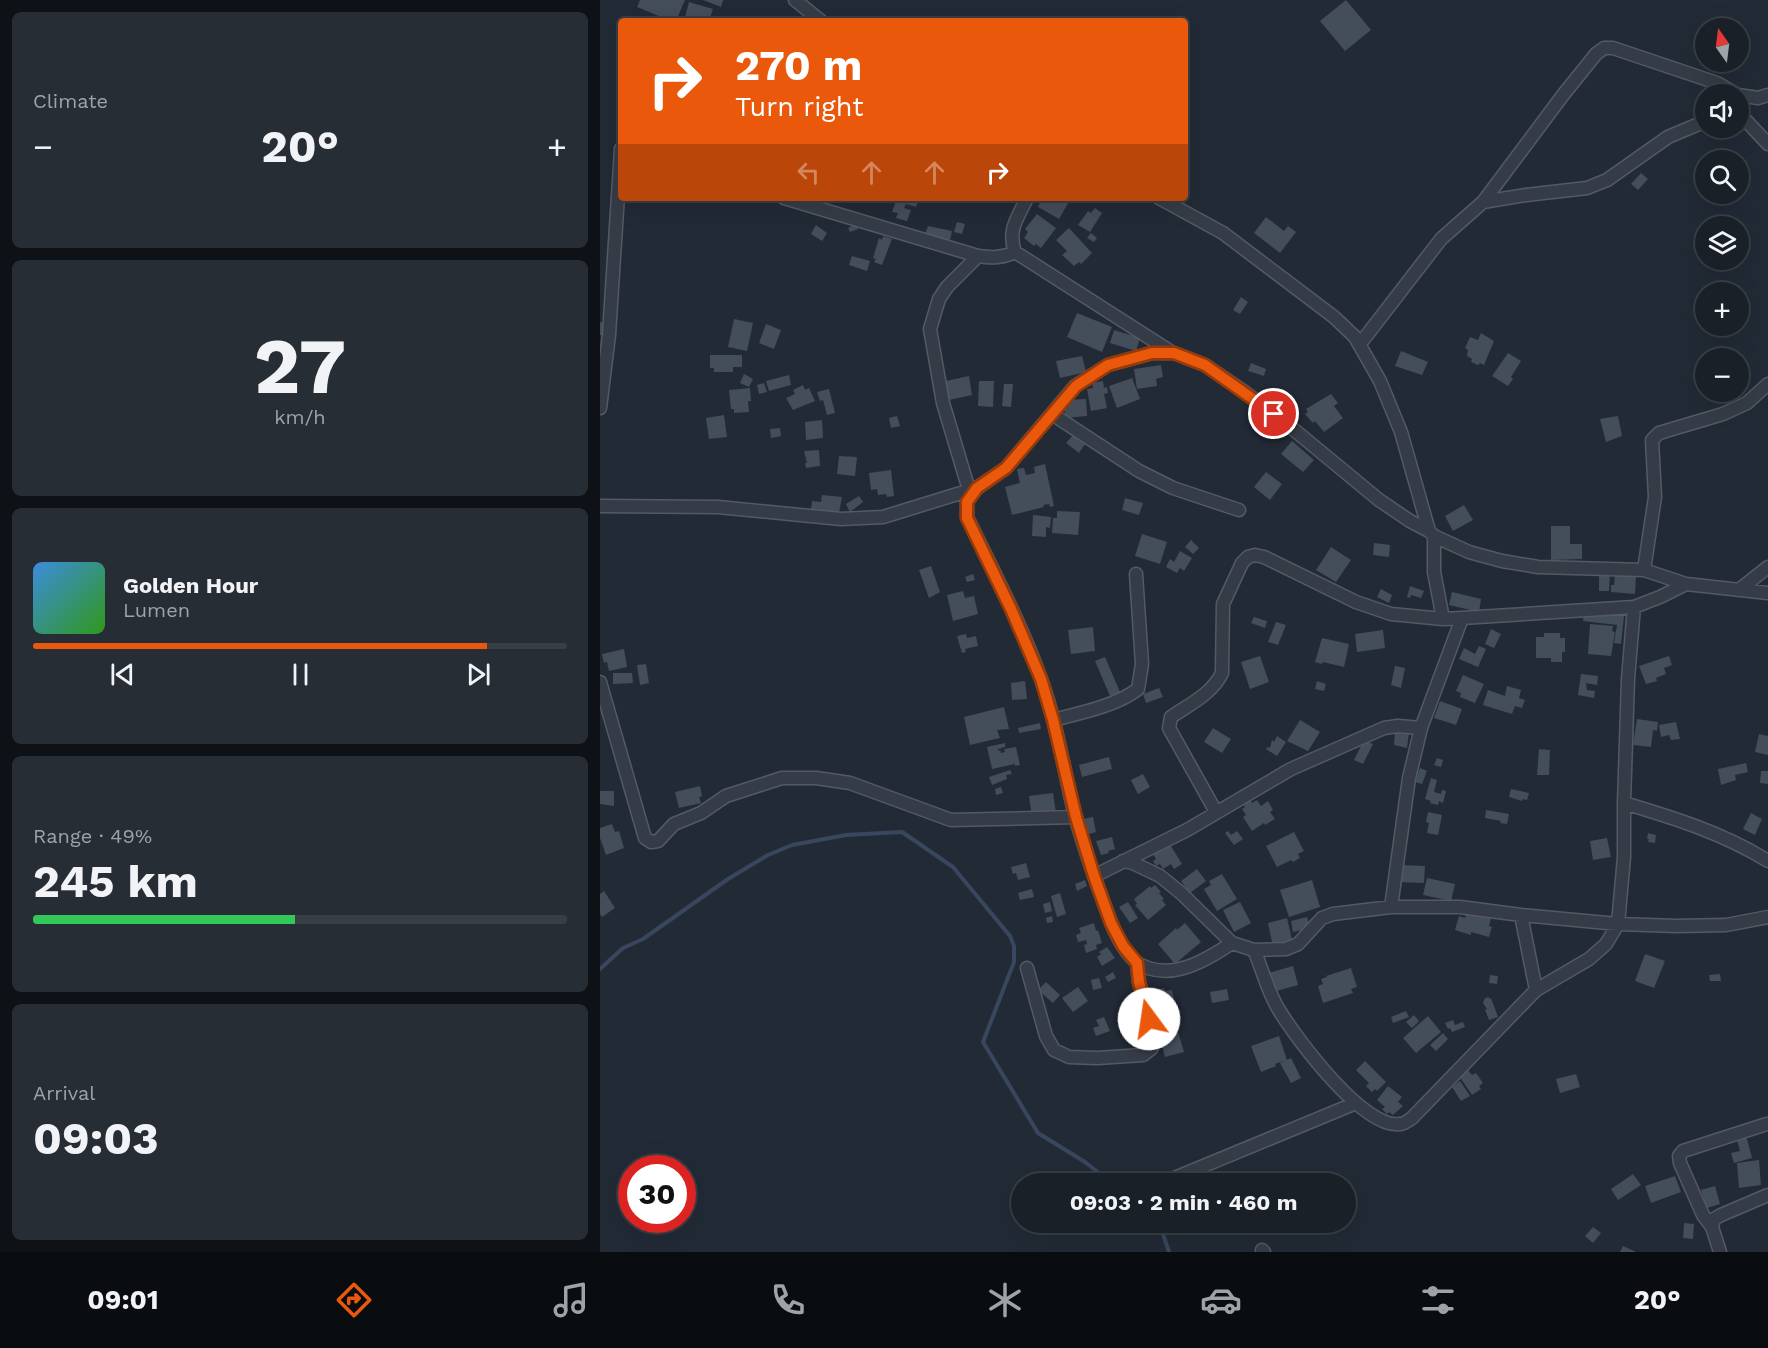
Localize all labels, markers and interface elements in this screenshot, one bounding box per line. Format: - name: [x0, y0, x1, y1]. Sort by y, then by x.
- north arrow: [1695, 18, 1749, 72]
- map controls: [1695, 18, 1749, 402]
- text: 270 m: [735, 41, 862, 90]
- icon: right: [636, 42, 714, 120]
- button: sound: [1695, 84, 1749, 138]
- text: Climate: [33, 89, 108, 113]
- text: Turn right: [735, 91, 864, 123]
- text: 20°: [261, 120, 339, 173]
- text: −: [33, 127, 53, 166]
- text: +: [547, 127, 567, 166]
- button: search: [1695, 150, 1749, 204]
- icon: left: [792, 156, 825, 189]
- icon: ahead: [855, 156, 888, 189]
- icon: ahead: [918, 156, 951, 189]
- icon: right: [981, 156, 1014, 189]
- button: layers: [1695, 216, 1749, 270]
- button: +: [1695, 282, 1749, 336]
- text: 27: [254, 320, 346, 412]
- button: −: [1695, 348, 1749, 402]
- pin: [1248, 388, 1299, 439]
- icon: arrive: [1257, 397, 1290, 430]
- text: km/h: [274, 405, 326, 429]
- text: Golden Hour: [123, 573, 258, 598]
- text: Lumen: [123, 598, 190, 622]
- icon: previous: [106, 658, 139, 691]
- icon: pause: [284, 658, 317, 691]
- icon: next: [462, 658, 495, 691]
- text: Range · 49%: [33, 824, 152, 848]
- text: 245 km: [33, 855, 198, 908]
- position arrow: [1117, 987, 1181, 1051]
- text: Arrival: [33, 1081, 95, 1105]
- text: 09:03: [33, 1112, 159, 1165]
- speed limit sign: 30: [618, 1155, 696, 1233]
- text: 09:03 · 2 min · 460 m: [1070, 1190, 1297, 1215]
- icon: directions: [333, 1279, 375, 1321]
- icon: music: [550, 1279, 592, 1321]
- icon: phone: [767, 1279, 809, 1321]
- icon: climate: [984, 1279, 1026, 1321]
- icon: car: [1200, 1279, 1242, 1321]
- icon: filters: [1417, 1279, 1459, 1321]
- text: 09:01: [87, 1284, 159, 1316]
- text: 20°: [1634, 1284, 1681, 1316]

